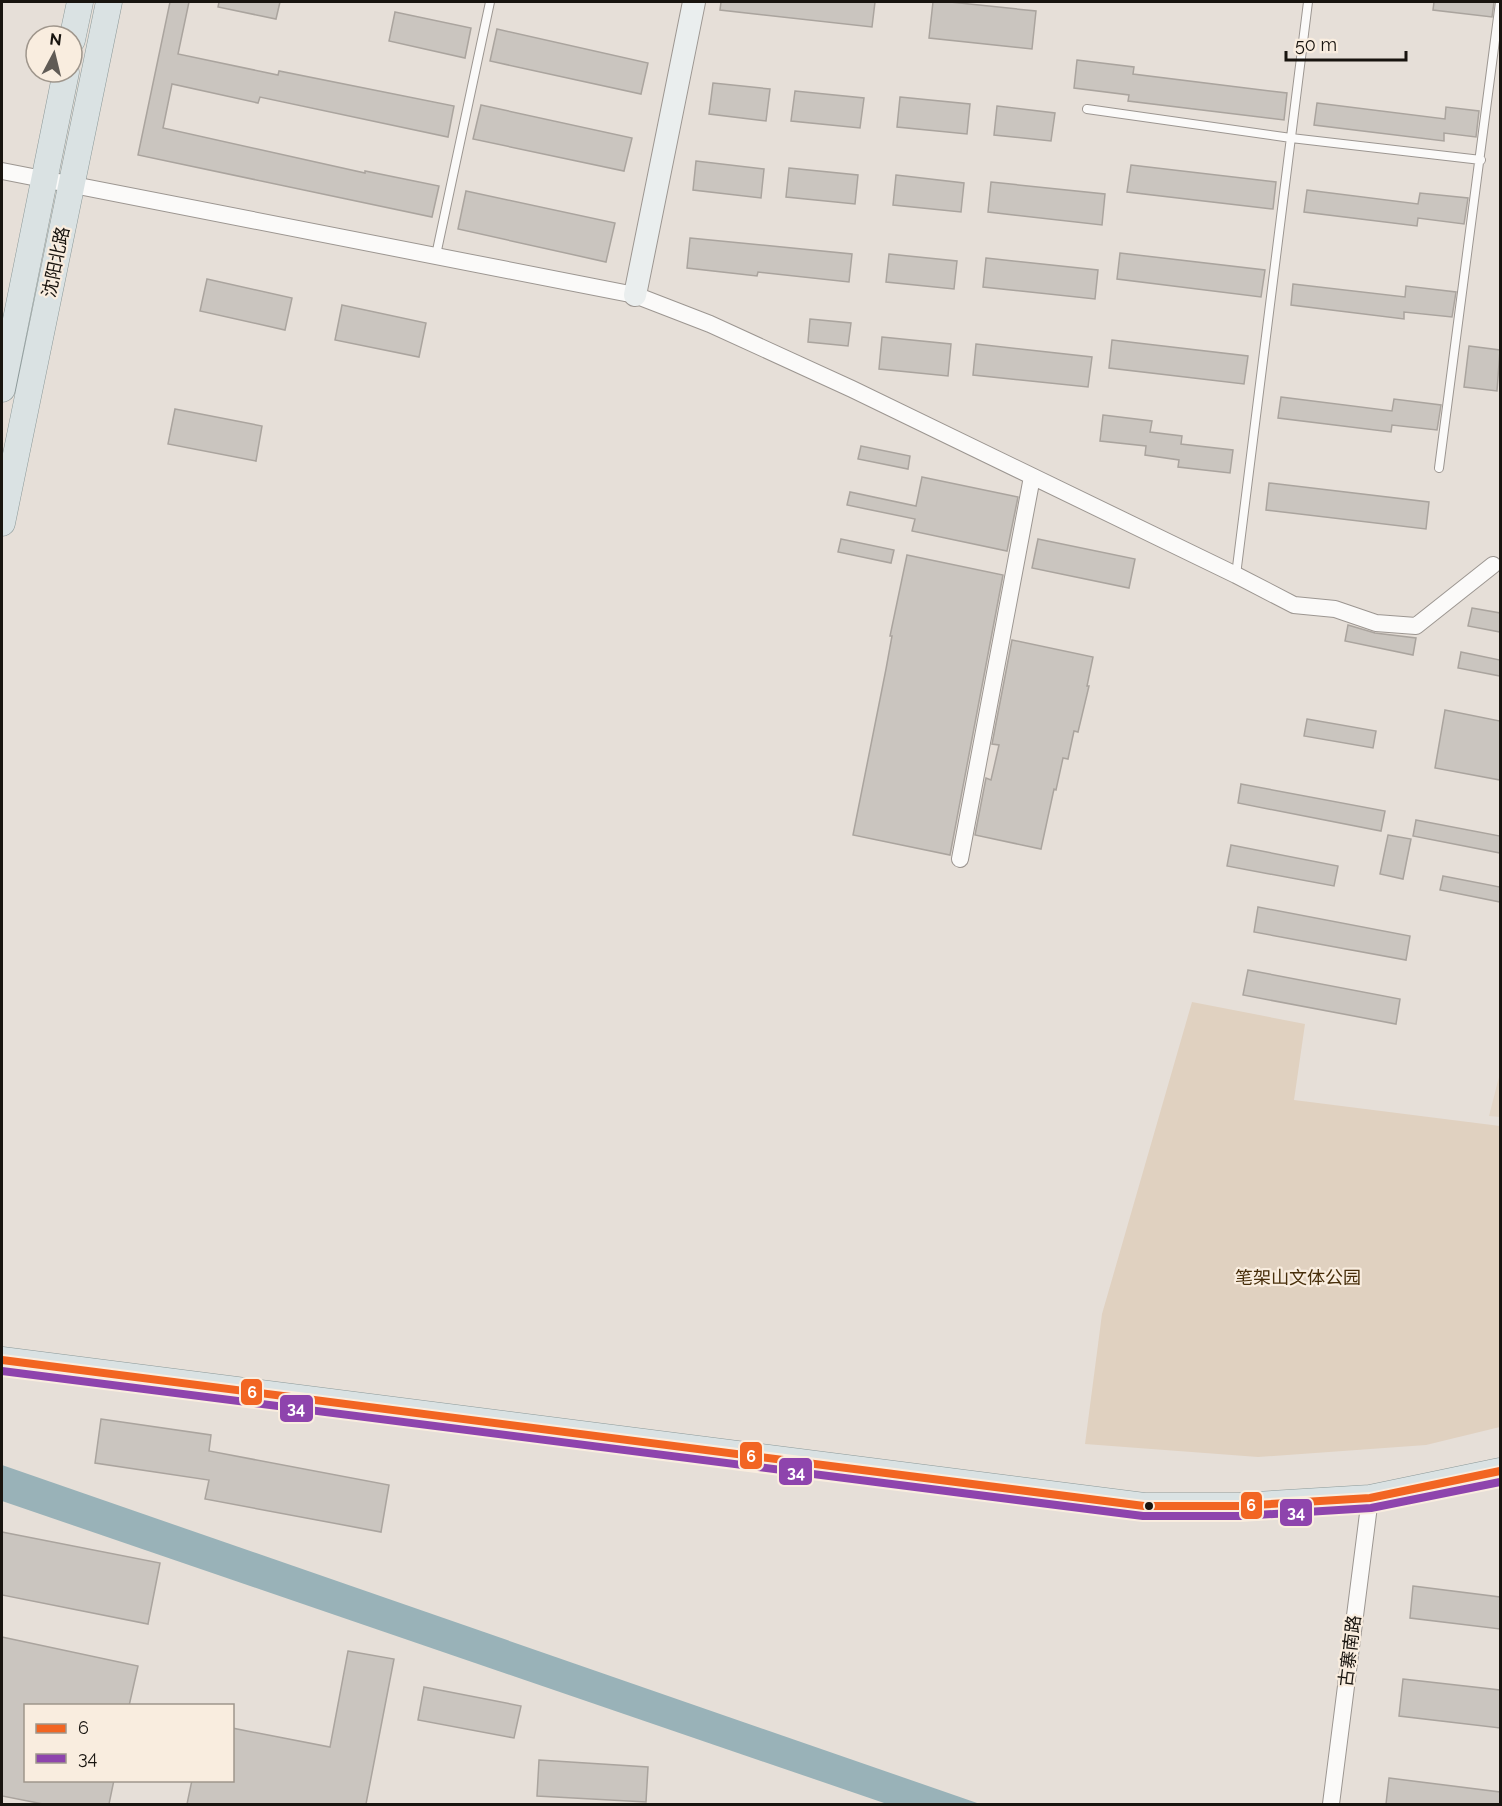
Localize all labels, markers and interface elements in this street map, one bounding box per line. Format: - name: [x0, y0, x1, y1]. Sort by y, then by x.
- north arrow: [24, 24, 84, 84]
- scale bar: [1286, 24, 1406, 62]
- text: N: [49, 29, 63, 50]
- text: 50 m: [1295, 34, 1337, 55]
- street label: 沈阳北路: [38, 224, 73, 299]
- park label: 笔架山文体公园: [1235, 1267, 1361, 1288]
- line badge: 6: [240, 1378, 263, 1406]
- text: 6: [247, 1383, 257, 1402]
- line badge: 34: [279, 1394, 314, 1423]
- text: 34: [287, 1399, 305, 1418]
- line badge: 6: [739, 1441, 763, 1470]
- text: 6: [746, 1447, 756, 1466]
- line badge: 34: [778, 1457, 813, 1486]
- text: 34: [787, 1463, 805, 1482]
- line badge: 6: [1240, 1491, 1263, 1520]
- text: 6: [1246, 1496, 1256, 1515]
- line badge: 34: [1279, 1498, 1313, 1527]
- unlabelled marker: [1143, 1500, 1155, 1512]
- text: 34: [1287, 1503, 1305, 1522]
- street label: 古寨南路: [1335, 1614, 1364, 1688]
- legend: [24, 1704, 234, 1782]
- text: 6: [78, 1717, 89, 1738]
- text: 34: [78, 1747, 98, 1768]

